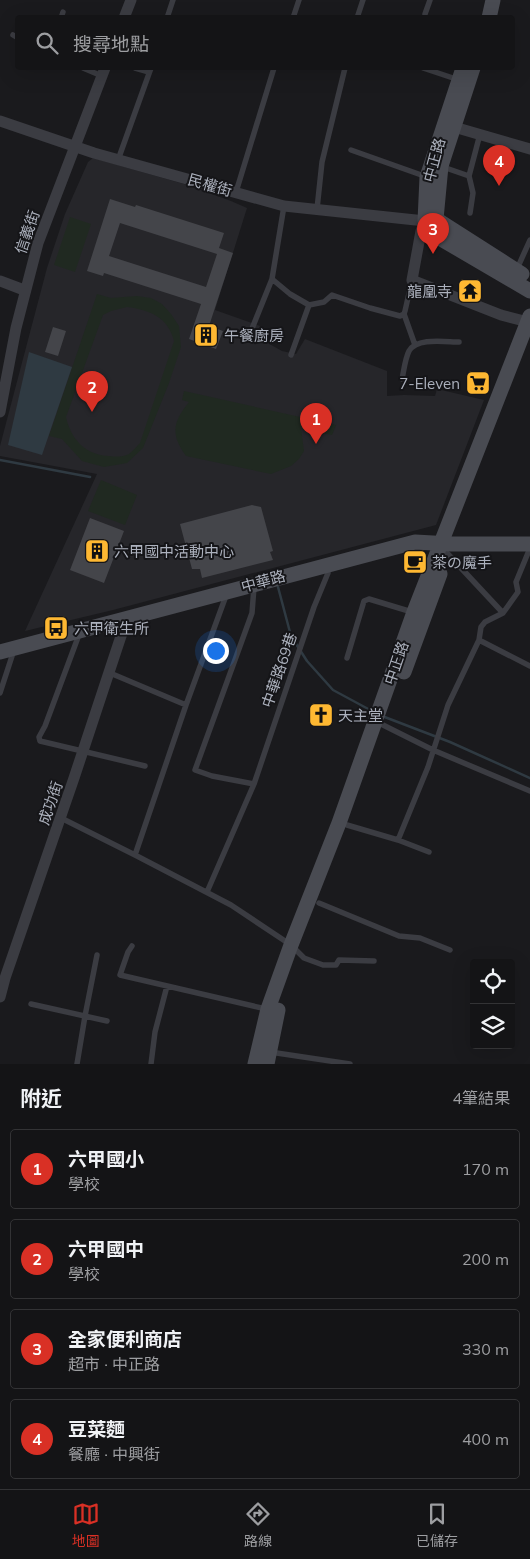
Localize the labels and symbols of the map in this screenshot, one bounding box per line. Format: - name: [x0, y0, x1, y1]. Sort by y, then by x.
- street label: 中正路: [419, 136, 449, 184]
- pin: 4: [483, 145, 515, 186]
- street label: 民權街: [186, 170, 234, 200]
- street label: 信義街: [11, 208, 43, 256]
- pin: 3: [417, 213, 449, 254]
- temple icon: 龍凰寺: [457, 278, 483, 304]
- place label: 龍凰寺: [407, 282, 452, 301]
- building icon: 午餐廚房: [193, 322, 219, 348]
- place label: 午餐廚房: [224, 326, 284, 345]
- supermarket icon: 7-Eleven: [465, 370, 491, 396]
- pin: 2: [76, 371, 108, 412]
- place label: 7-Eleven: [399, 374, 460, 393]
- pin: 1: [300, 403, 332, 444]
- building icon: 六甲國中活動中心: [84, 538, 110, 564]
- place label: 六甲國中活動中心: [114, 542, 234, 561]
- cafe icon: 茶の魔手: [402, 549, 428, 575]
- place label: 茶の魔手: [432, 553, 492, 572]
- street label: 中華路: [239, 566, 287, 596]
- bus stop icon: 六甲衛生所: [43, 615, 69, 641]
- place label: 六甲衛生所: [74, 619, 149, 638]
- street label: 中華路69巷: [257, 630, 301, 710]
- your location: [203, 638, 229, 664]
- street label: 中正路: [380, 639, 412, 687]
- church icon: 天主堂: [308, 702, 334, 728]
- place label: 天主堂: [338, 706, 383, 725]
- street label: 成功街: [34, 779, 66, 827]

